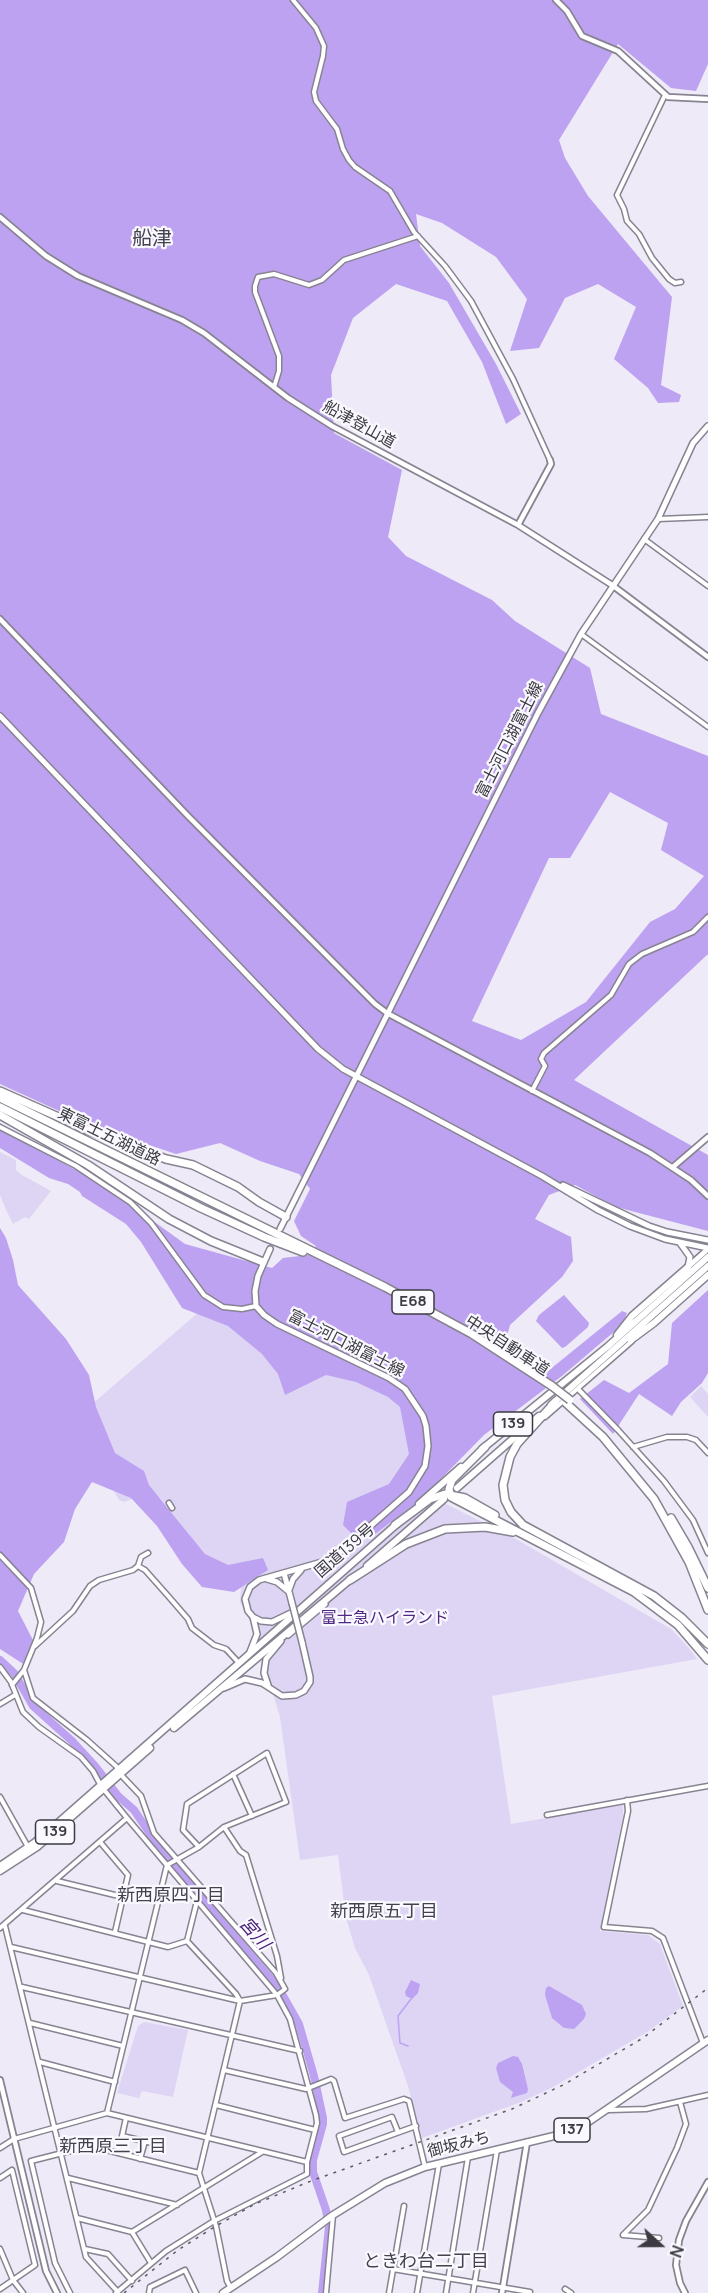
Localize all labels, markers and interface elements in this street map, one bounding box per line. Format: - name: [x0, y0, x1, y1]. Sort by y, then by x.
- district label: 船津: [132, 227, 172, 251]
- street label: 船津登山道: [319, 397, 399, 453]
- street label: 富士河口湖富士線: [472, 679, 548, 801]
- street label: 東富士五湖道路: [54, 1104, 164, 1170]
- road number: E68: [392, 1290, 434, 1314]
- street label: 富士河口湖富士線: [285, 1306, 407, 1382]
- street label: 中央自動車道: [462, 1312, 552, 1380]
- road number: 139: [494, 1412, 532, 1436]
- street label: 国道139号: [311, 1520, 379, 1582]
- park label: 富士急ハイランド: [321, 1609, 449, 1629]
- road number: 139: [36, 1820, 74, 1844]
- district label: 新西原四丁目: [117, 1885, 225, 1907]
- district label: 新西原五丁目: [330, 1901, 438, 1923]
- water label: 宮川: [234, 1913, 274, 1955]
- road number: 137: [554, 2118, 590, 2142]
- street label: 御坂みち: [426, 2128, 492, 2162]
- district label: 新西原三丁目: [59, 2136, 167, 2158]
- north arrow: [630, 2215, 690, 2275]
- text: N: [664, 2242, 689, 2261]
- district label: ときわ台二丁目: [363, 2251, 489, 2273]

